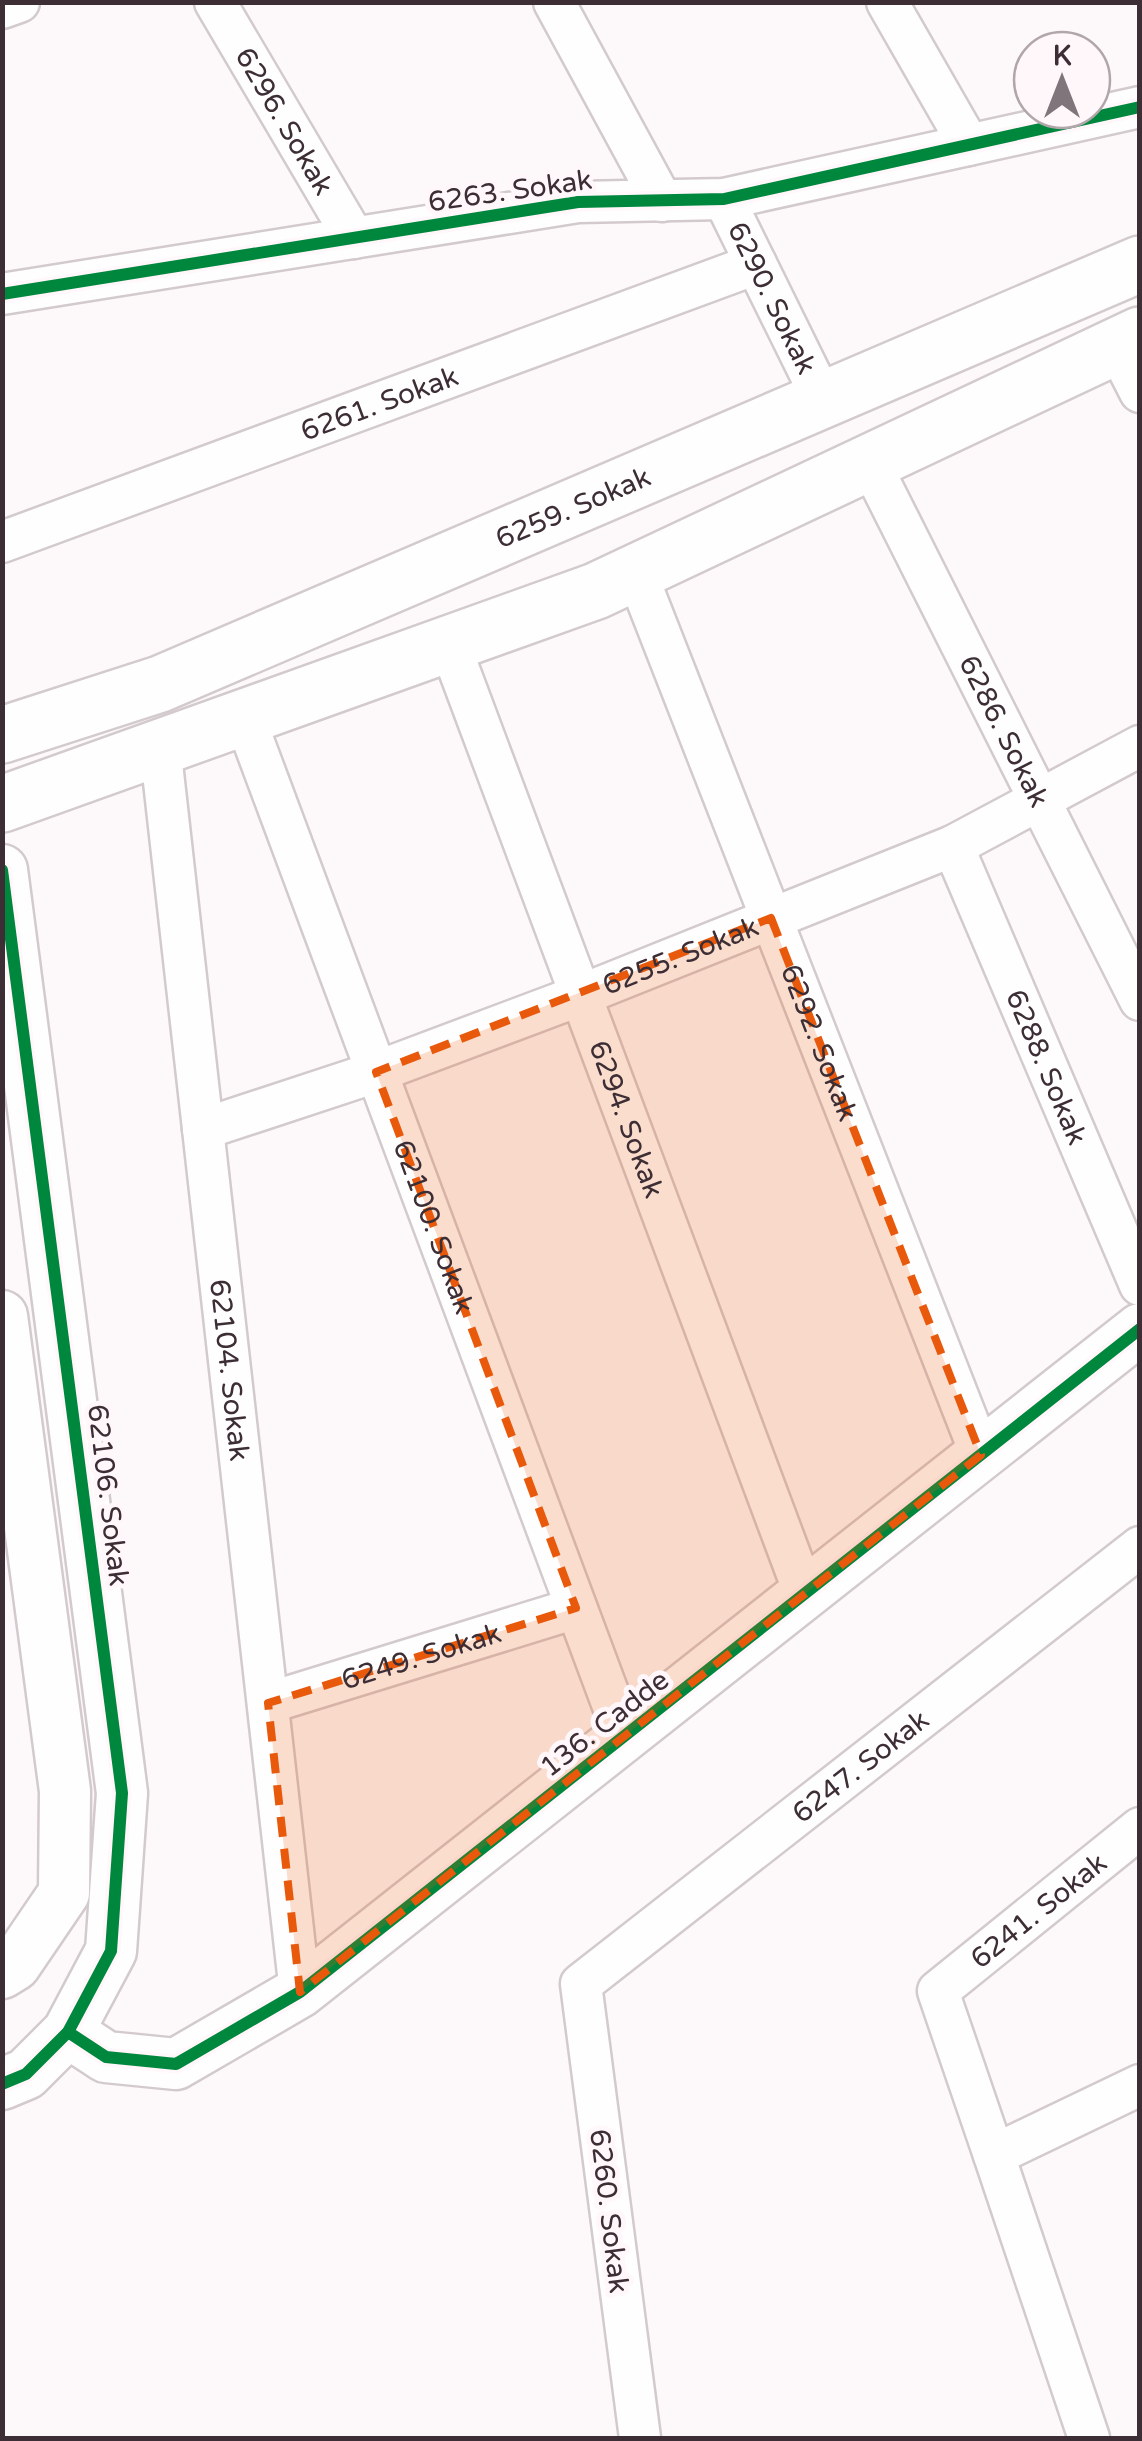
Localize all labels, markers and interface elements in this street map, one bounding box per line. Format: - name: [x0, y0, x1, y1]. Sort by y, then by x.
- north arrow: [1012, 30, 1112, 130]
- text: K: [1053, 39, 1072, 73]
- street label: 6296. Sokak: [228, 42, 341, 201]
- street label: 6263. Sokak: [426, 163, 594, 219]
- street label: 6290. Sokak: [720, 217, 823, 380]
- street label: 6261. Sokak: [296, 359, 463, 448]
- street label: 6259. Sokak: [490, 460, 656, 556]
- street label: 6286. Sokak: [951, 650, 1056, 813]
- street label: 6255. Sokak: [598, 910, 763, 1003]
- street label: 6292. Sokak: [773, 960, 865, 1126]
- street label: 6288. Sokak: [998, 985, 1094, 1150]
- street label: 6294. Sokak: [581, 1036, 671, 1203]
- street label: 62100. Sokak: [386, 1135, 481, 1319]
- street label: 62104. Sokak: [202, 1277, 256, 1463]
- street label: 62106. Sokak: [80, 1402, 136, 1588]
- street label: 6249. Sokak: [337, 1616, 505, 1697]
- street label: 136. Cadde: [534, 1663, 676, 1784]
- street label: 6247. Sokak: [786, 1703, 936, 1830]
- street label: 6241. Sokak: [964, 1846, 1114, 1976]
- street label: 6260. Sokak: [582, 2127, 636, 2295]

